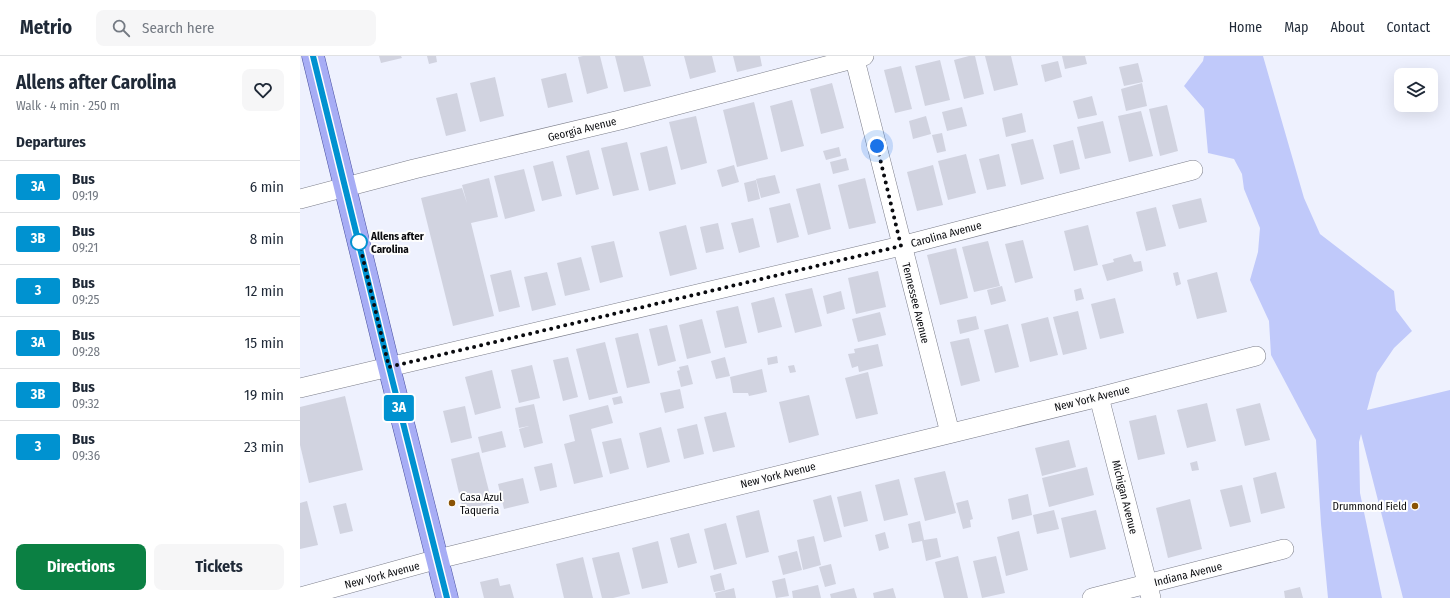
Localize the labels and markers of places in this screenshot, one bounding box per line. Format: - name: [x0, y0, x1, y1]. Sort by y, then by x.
- place label: Allens after Carolina: [370, 230, 425, 256]
- marker: Allens after Carolina: [350, 233, 368, 251]
- place label: Casa Azul Taqueria: [460, 491, 502, 517]
- marker: Casa Azul Taqueria: [447, 498, 457, 508]
- place label: Drummond Field: [1333, 500, 1407, 513]
- marker: Drummond Field: [1410, 501, 1420, 511]

